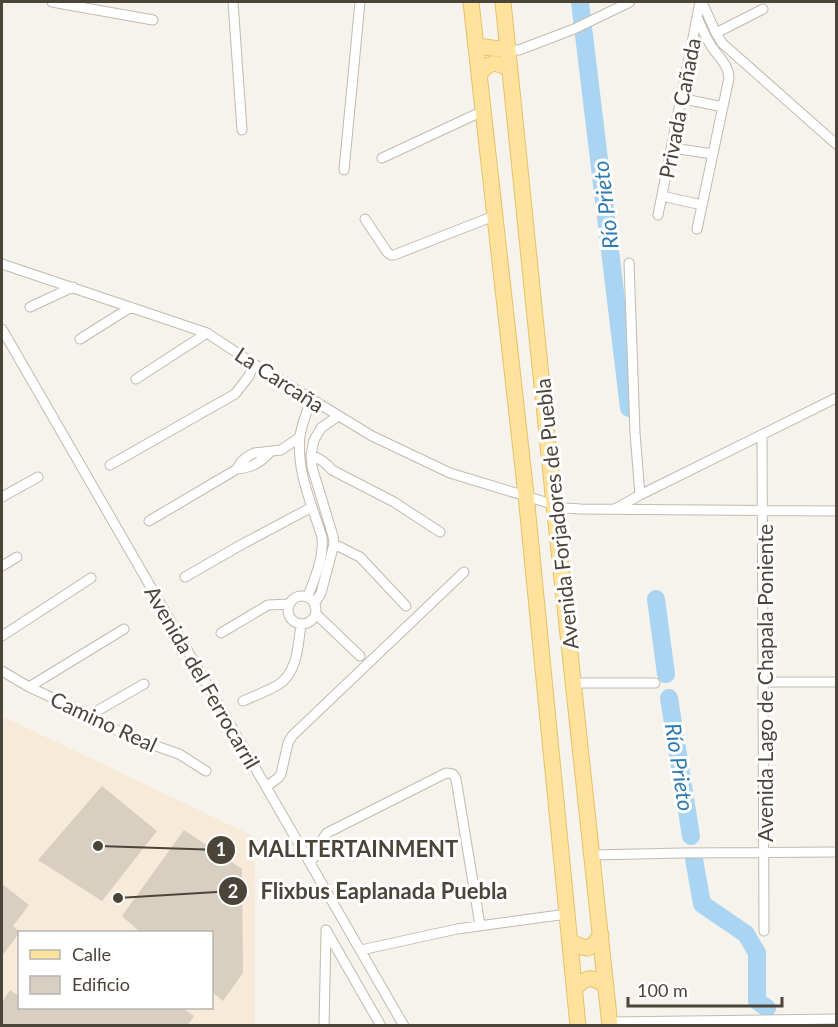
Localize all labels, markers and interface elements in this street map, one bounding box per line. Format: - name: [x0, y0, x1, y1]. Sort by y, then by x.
- street label: Privada Cañada: [653, 36, 705, 180]
- water label: Río Prieto: [586, 159, 624, 251]
- street label: La Carcaña: [231, 341, 329, 417]
- street label: Avenida Forjadores de Puebla: [529, 377, 583, 651]
- street label: Avenida Lago de Chapala Poniente: [752, 524, 777, 842]
- street label: Avenida del Ferrocarril: [140, 581, 266, 773]
- street label: Camino Real: [47, 685, 161, 757]
- water label: Río Prieto: [660, 721, 700, 813]
- callout: MALLTERTAINMENT: [206, 830, 470, 870]
- text: MALLTERTAINMENT: [248, 835, 458, 862]
- text: 1: [216, 838, 226, 860]
- callout: Flixbus Eaplanada Puebla: [218, 871, 519, 911]
- text: Flixbus Eaplanada Puebla: [260, 877, 508, 904]
- text: 2: [228, 880, 238, 902]
- legend: [18, 931, 213, 1009]
- text: Calle: [72, 943, 111, 965]
- scale bar: [628, 970, 782, 1008]
- text: Edificio: [72, 973, 130, 995]
- text: 100 m: [637, 979, 688, 1001]

